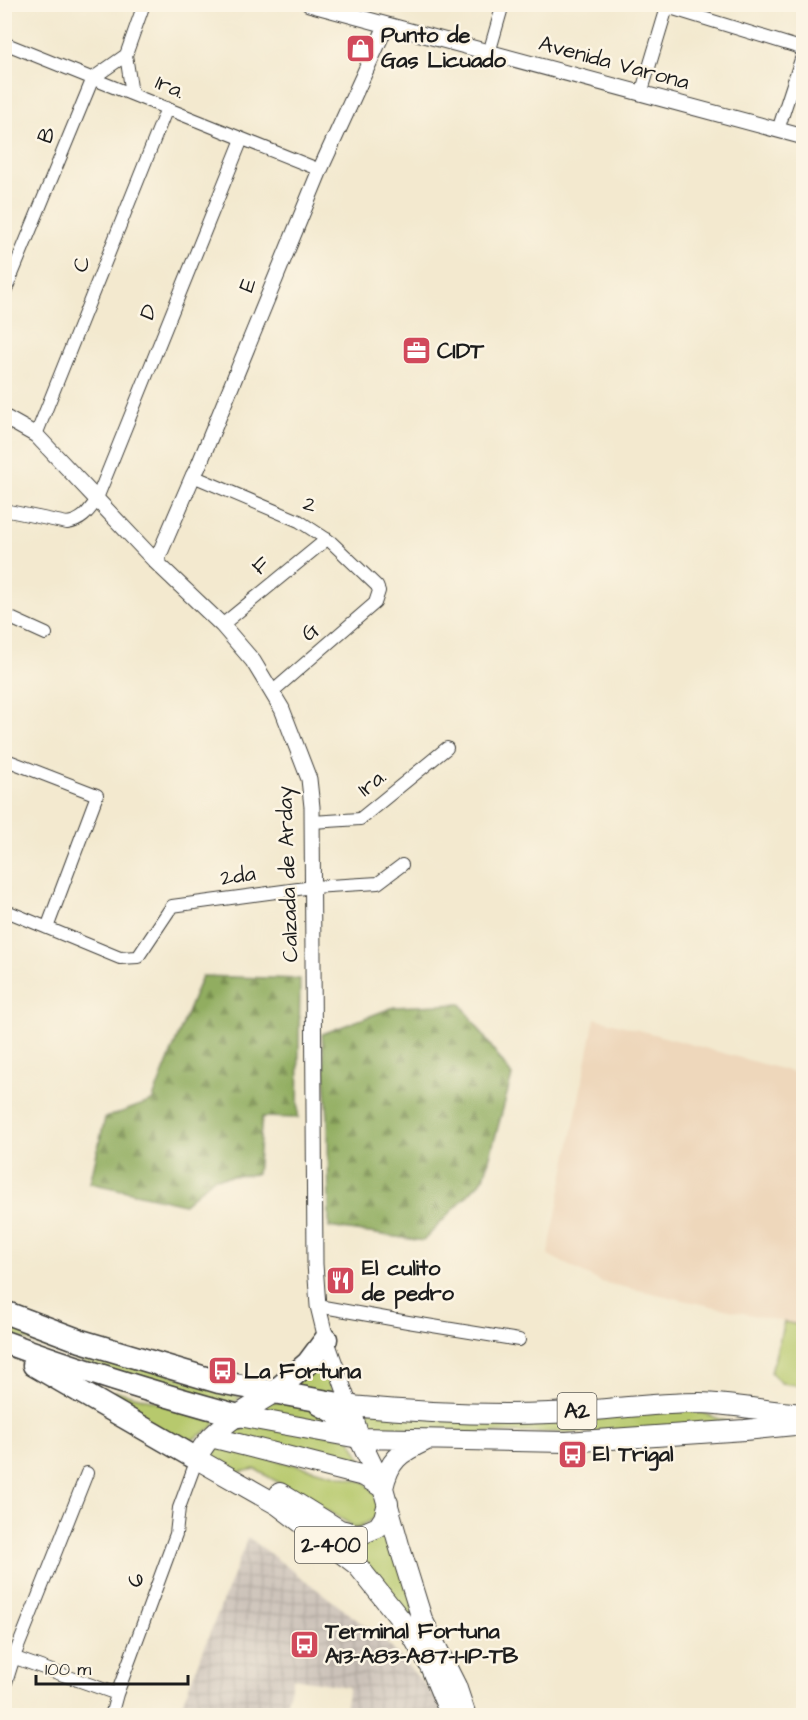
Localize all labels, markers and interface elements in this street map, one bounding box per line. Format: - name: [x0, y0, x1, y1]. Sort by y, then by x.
- place label: Punto de Gas Licuado: [381, 20, 506, 76]
- street label: Avenida Varona: [535, 28, 693, 98]
- shop icon: Punto de Gas Licuado: [344, 32, 376, 64]
- street label: 1ra.: [150, 67, 190, 107]
- street label: B: [30, 122, 64, 148]
- street label: C: [65, 251, 99, 277]
- street label: E: [231, 273, 265, 297]
- street label: D: [132, 300, 166, 324]
- office icon: CIDT: [400, 335, 432, 367]
- place label: CIDT: [437, 336, 485, 367]
- street label: 2: [297, 488, 323, 522]
- street label: F: [245, 549, 277, 583]
- street label: G: [294, 615, 326, 649]
- street label: 1ra.: [351, 762, 393, 804]
- street label: Calzada de Arday: [269, 785, 308, 963]
- street label: 2da: [218, 858, 258, 894]
- place label: El culito de pedro: [361, 1253, 455, 1309]
- restaurant icon: El culito de pedro: [325, 1265, 357, 1297]
- bus stop icon: La Fortuna: [207, 1355, 239, 1387]
- place label: La Fortuna: [244, 1356, 362, 1387]
- road number: A2: [558, 1393, 596, 1429]
- bus stop icon: El Trigal: [556, 1438, 588, 1470]
- place label: El Trigal: [593, 1439, 674, 1471]
- road number: 2-400: [295, 1527, 367, 1563]
- street label: 6: [119, 1568, 153, 1592]
- place label: Terminal Fortuna A13-A83-A87-1-IP-TB: [324, 1616, 519, 1672]
- bus stop icon: Terminal Fortuna A13-A83-A87-1-IP-TB: [288, 1628, 320, 1660]
- scale bar: [36, 1648, 188, 1686]
- text: 100 m: [45, 1657, 91, 1682]

